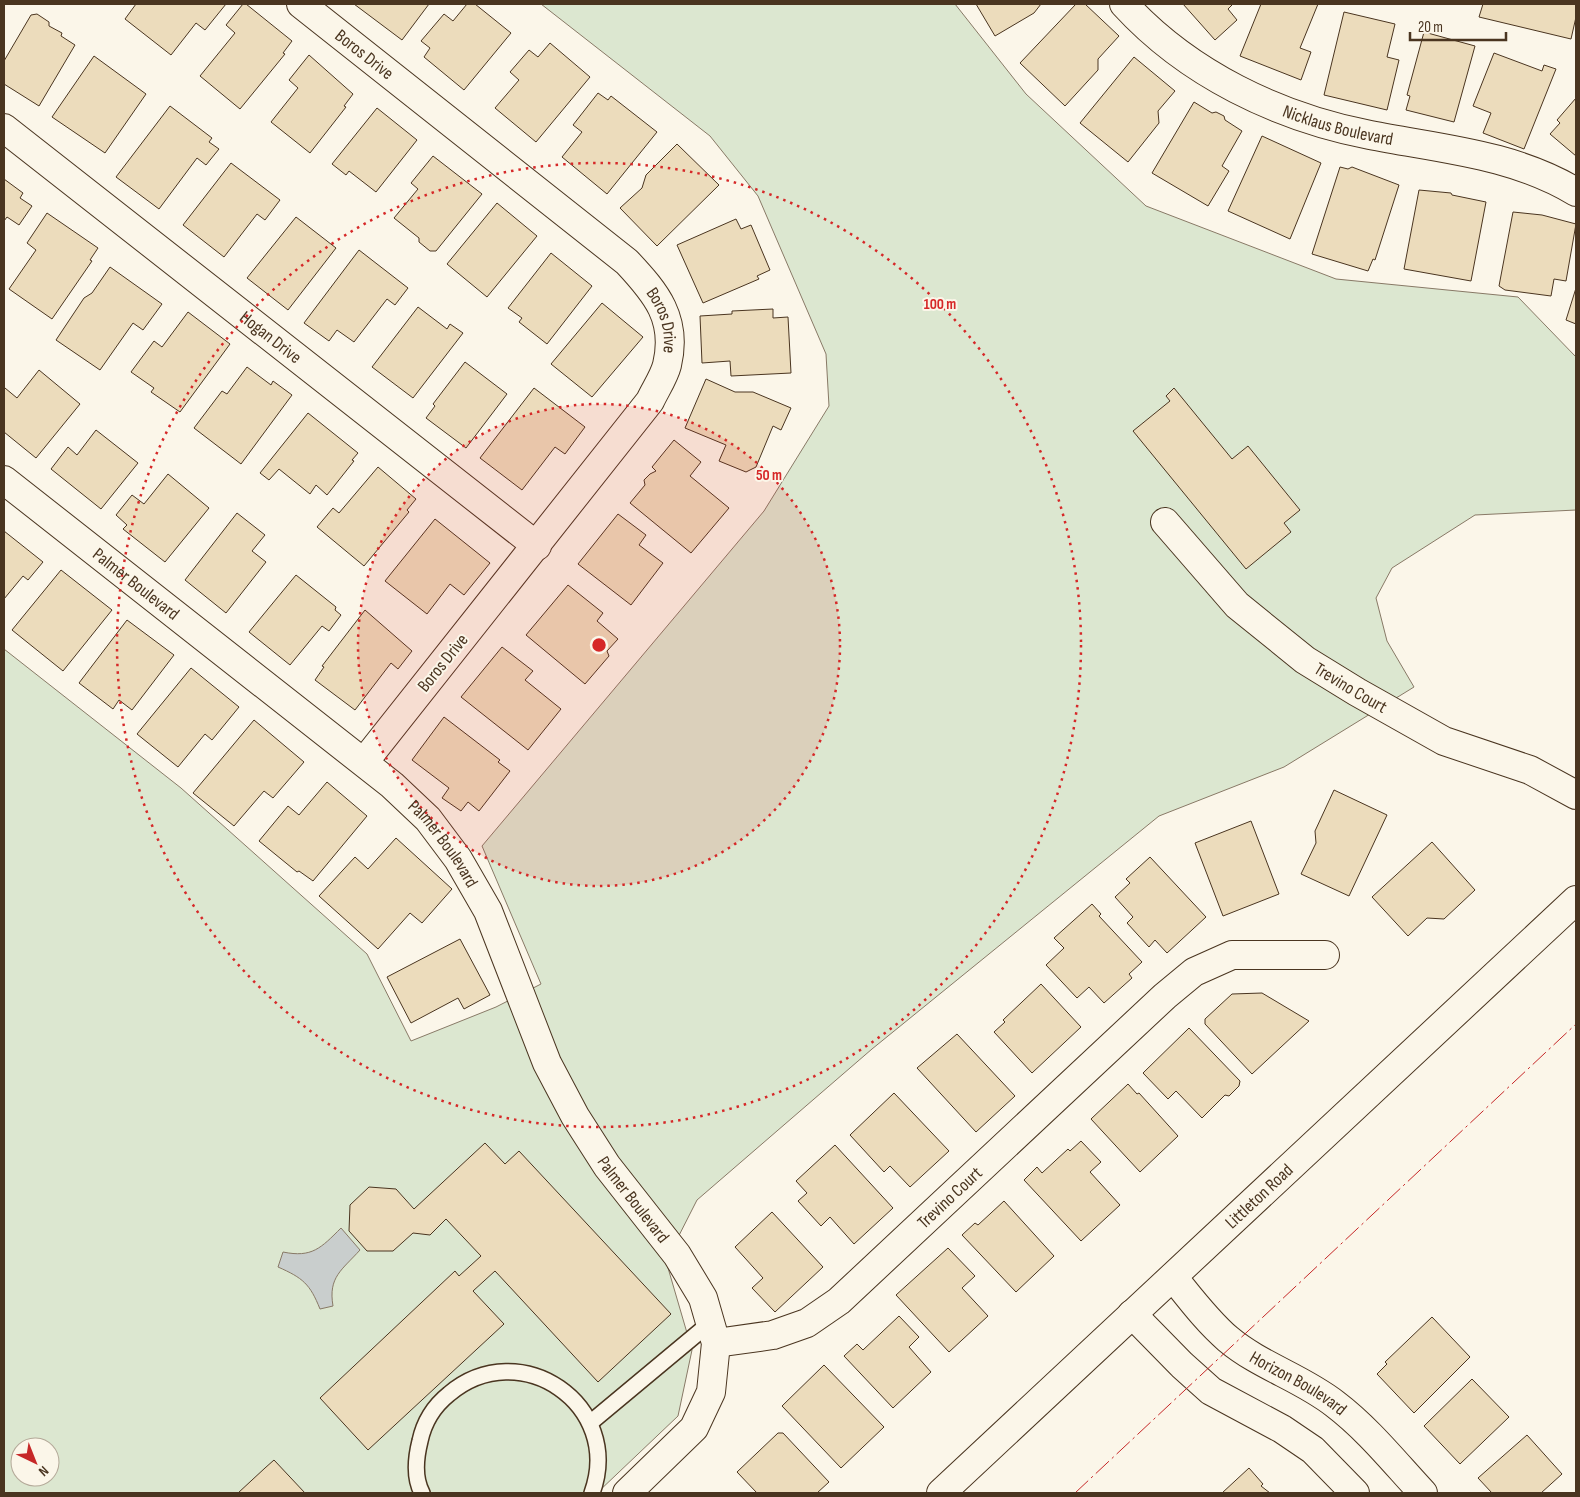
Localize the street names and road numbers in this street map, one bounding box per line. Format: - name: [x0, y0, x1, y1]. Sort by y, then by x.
- street label: Boros Drive: [331, 25, 398, 84]
- street label: Nicklaus Boulevard: [1280, 100, 1395, 150]
- street label: Boros Drive: [642, 283, 680, 354]
- street label: Hogan Drive: [236, 307, 306, 368]
- street label: Palmer Boulevard: [89, 543, 183, 624]
- street label: Boros Drive: [413, 630, 473, 696]
- street label: Trevino Court: [1311, 658, 1391, 718]
- street label: Palmer Boulevard: [404, 796, 483, 891]
- street label: Palmer Boulevard: [593, 1152, 674, 1247]
- street label: Littleton Road: [1221, 1159, 1297, 1233]
- street label: Trevino Court: [913, 1162, 987, 1233]
- street label: Horizon Boulevard: [1246, 1346, 1351, 1420]

